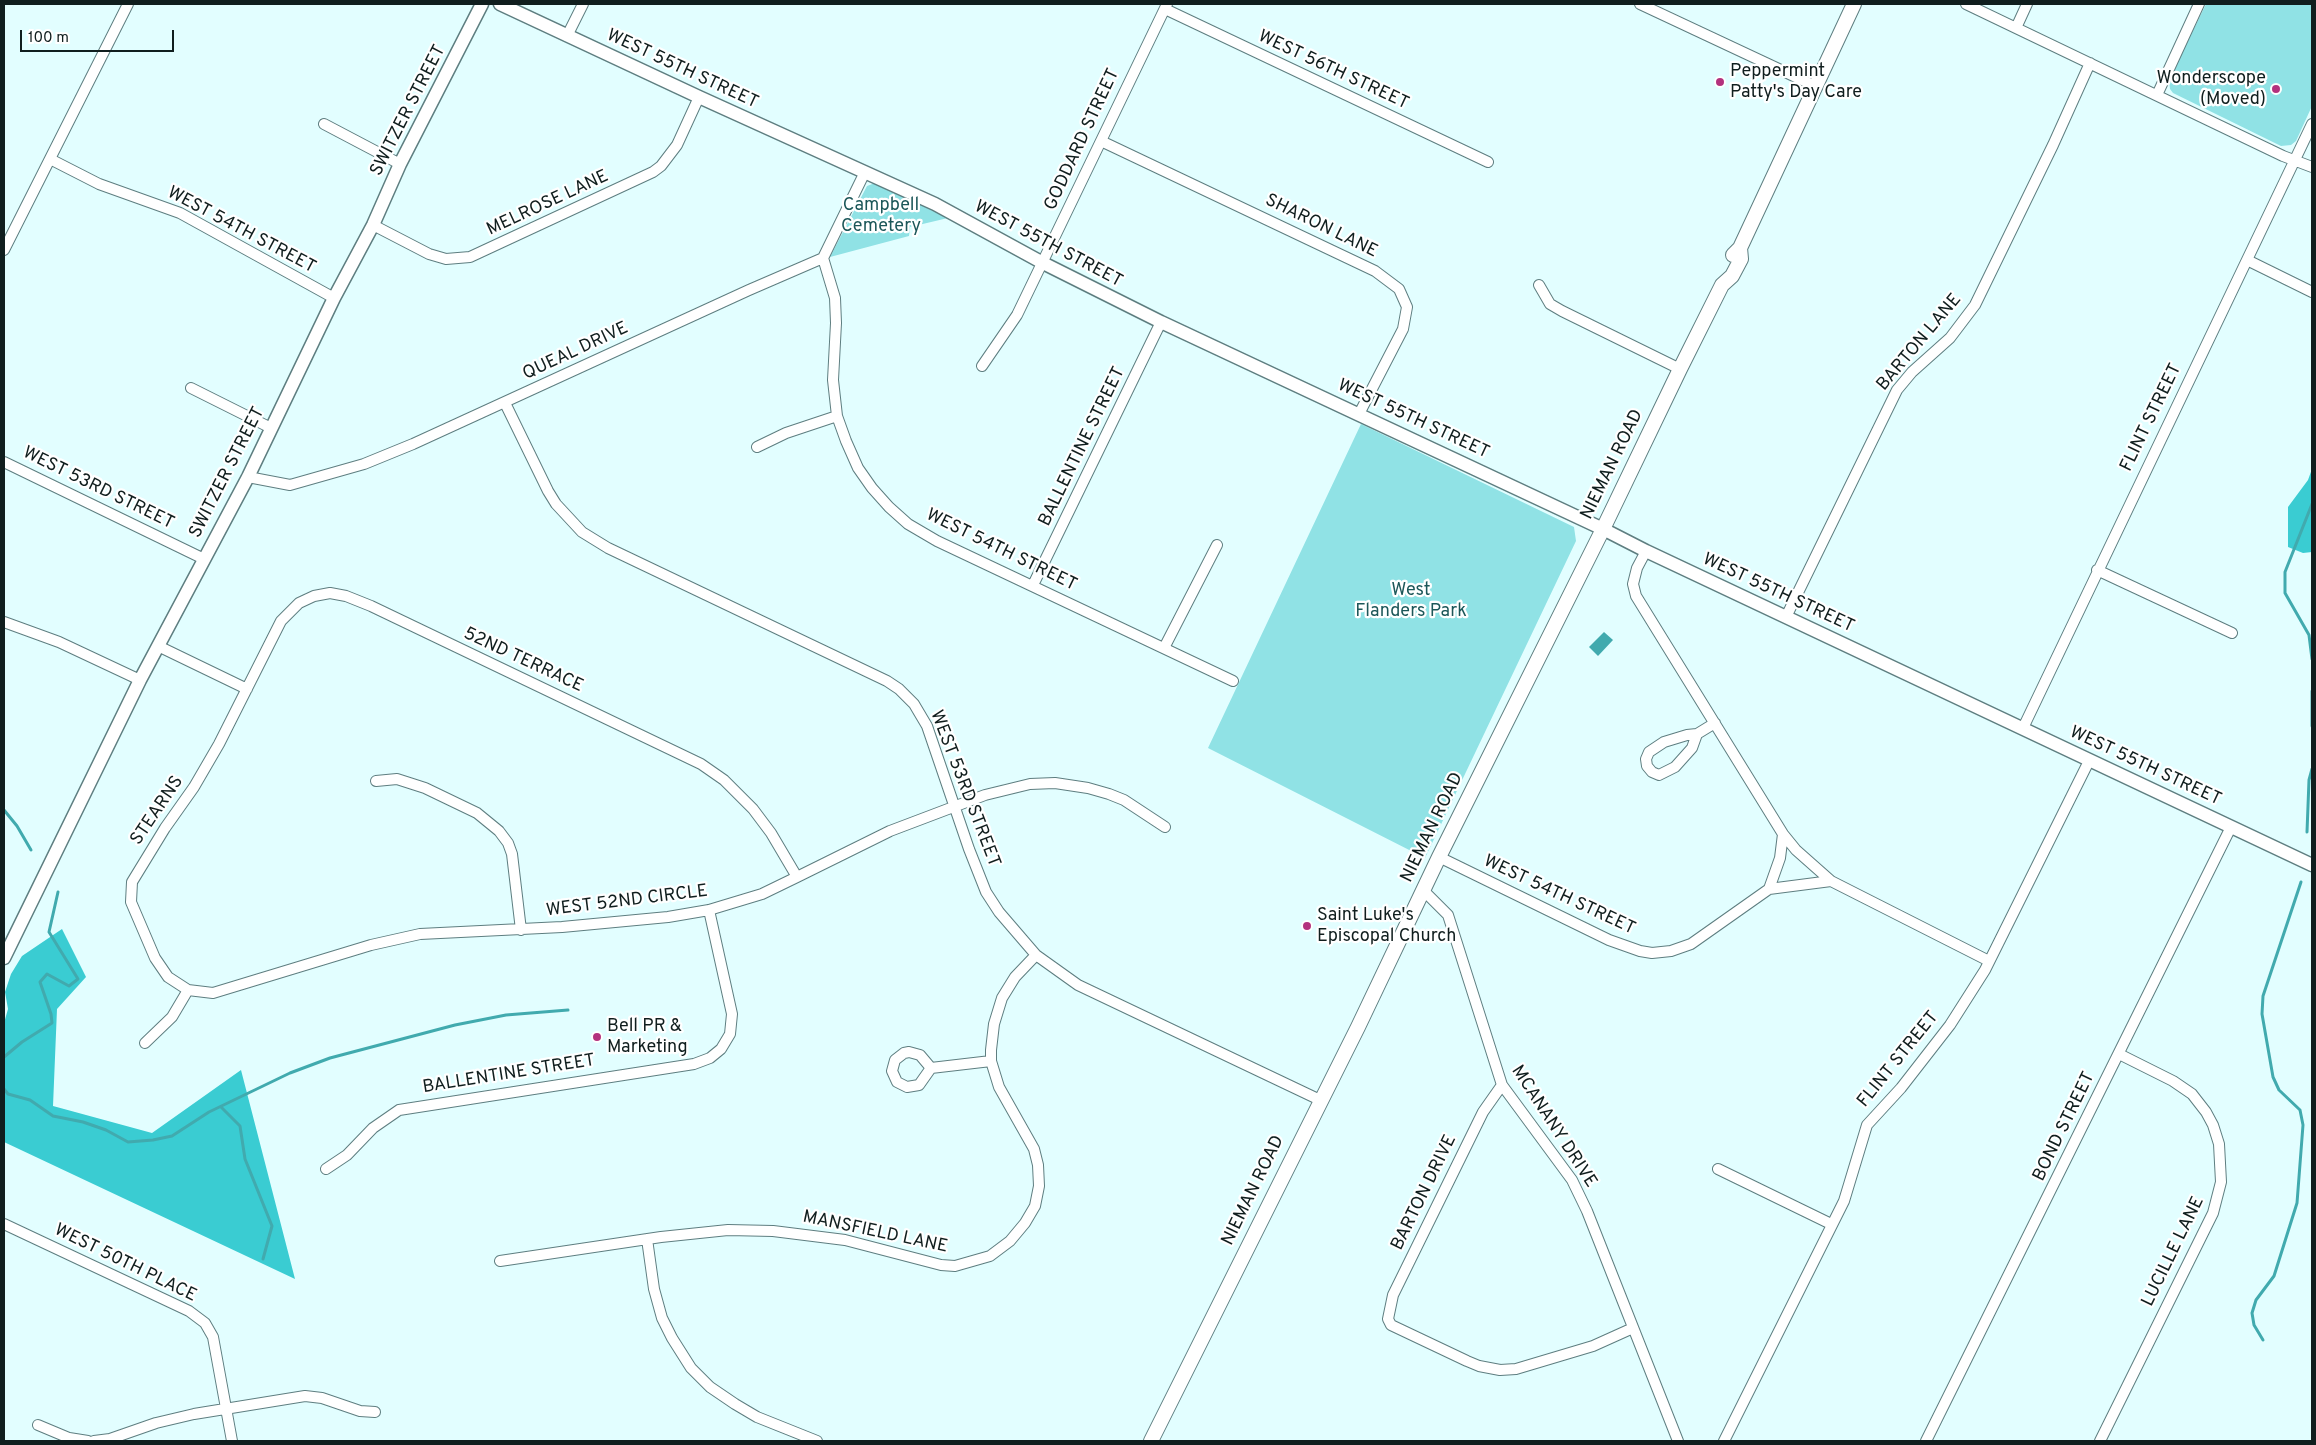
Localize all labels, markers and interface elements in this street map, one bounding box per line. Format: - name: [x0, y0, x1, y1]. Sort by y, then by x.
- scale bar: [22, 20, 176, 52]
- street label: WEST 55TH STREET: [603, 25, 761, 115]
- street label: WEST 56TH STREET: [1254, 27, 1412, 115]
- text: 100 m: [28, 29, 69, 48]
- street label: SWITZER STREET: [367, 42, 451, 180]
- place label: Peppermint Patty's Day Care: [1730, 61, 1862, 104]
- street label: GODDARD STREET: [1041, 66, 1125, 214]
- place label: Wonderscope (Moved): [2157, 68, 2266, 110]
- marker: Peppermint Patty's Day Care: [1714, 76, 1726, 88]
- marker: Wonderscope (Moved): [2270, 83, 2282, 95]
- street label: MELROSE LANE: [484, 166, 612, 242]
- street label: WEST 54TH STREET: [163, 183, 319, 279]
- street label: SHARON LANE: [1261, 190, 1381, 264]
- park label: Campbell Cemetery: [841, 195, 921, 238]
- street label: WEST 55TH STREET: [970, 197, 1126, 293]
- street label: BARTON LANE: [1873, 290, 1967, 396]
- street label: QUEAL DRIVE: [520, 318, 632, 386]
- street label: FLINT STREET: [2117, 361, 2187, 475]
- street label: BALLENTINE STREET: [1035, 364, 1131, 530]
- street label: WEST 55TH STREET: [1334, 375, 1492, 465]
- street label: SWITZER STREET: [186, 404, 270, 542]
- street label: NIEMAN ROAD: [1577, 406, 1649, 524]
- street label: WEST 53RD STREET: [19, 443, 177, 535]
- street label: WEST 54TH STREET: [922, 505, 1080, 597]
- street label: WEST 55TH STREET: [1699, 549, 1857, 639]
- park label: West Flanders Park: [1355, 580, 1467, 622]
- street label: 52ND TERRACE: [460, 624, 586, 698]
- street label: WEST 53RD STREET: [924, 708, 1004, 870]
- street label: WEST 55TH STREET: [2066, 722, 2224, 812]
- street label: NIEMAN ROAD: [1397, 769, 1469, 887]
- street label: STEARNS: [127, 772, 189, 850]
- street label: WEST 54TH STREET: [1480, 851, 1638, 941]
- street label: WEST 52ND CIRCLE: [545, 881, 709, 923]
- place label: Saint Luke's Episcopal Church: [1317, 905, 1456, 948]
- marker: Saint Luke's Episcopal Church: [1301, 920, 1313, 932]
- street label: FLINT STREET: [1854, 1008, 1944, 1112]
- place label: Bell PR & Marketing: [607, 1016, 688, 1058]
- marker: Bell PR & Marketing: [591, 1031, 603, 1043]
- street label: BALLENTINE STREET: [421, 1051, 597, 1099]
- street label: MCANANY DRIVE: [1505, 1062, 1601, 1192]
- street label: BOND STREET: [2029, 1069, 2101, 1185]
- street label: NIEMAN ROAD: [1218, 1132, 1290, 1250]
- street label: BARTON DRIVE: [1388, 1132, 1462, 1254]
- street label: LUCILLE LANE: [2138, 1194, 2210, 1310]
- street label: MANSFIELD LANE: [801, 1207, 949, 1259]
- street label: WEST 50TH PLACE: [50, 1220, 200, 1308]

